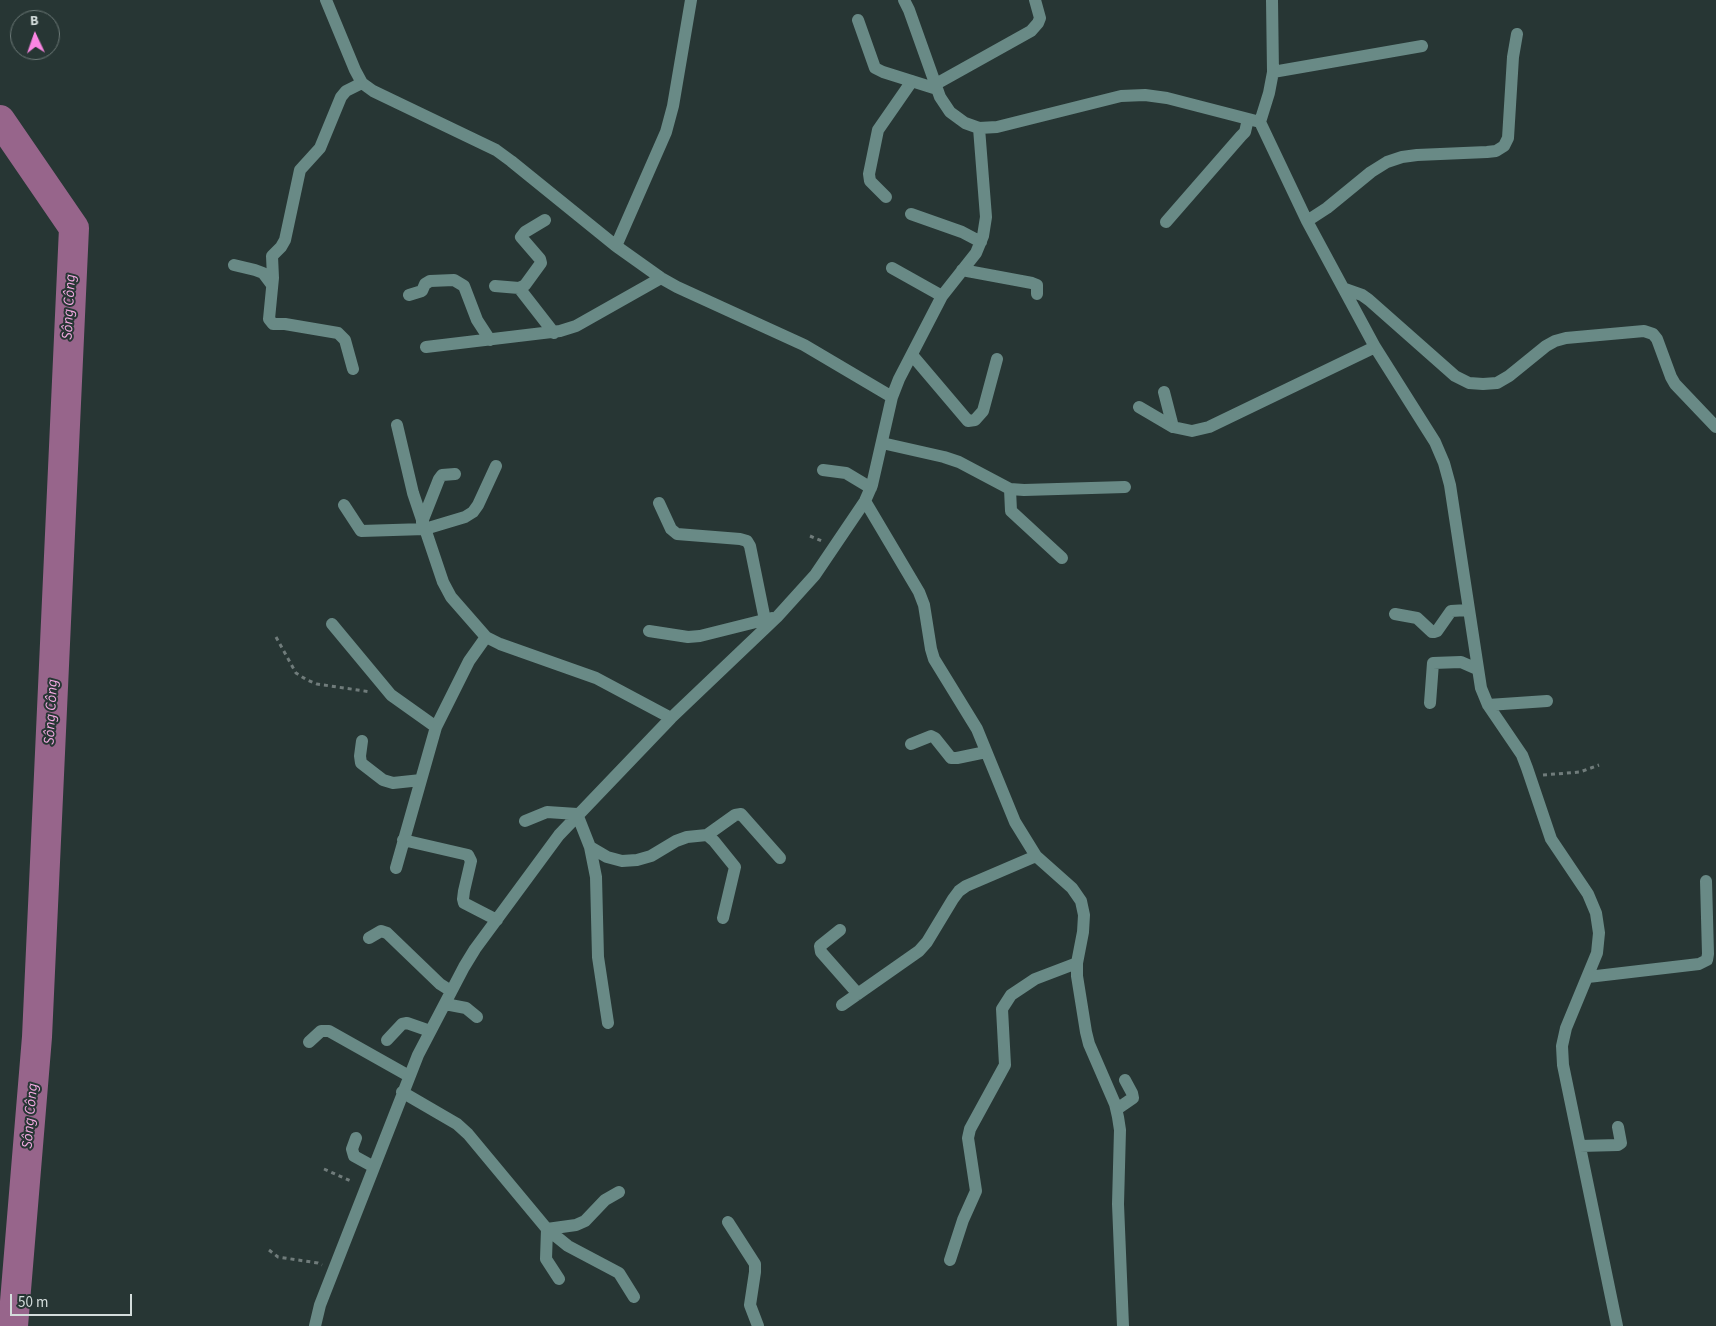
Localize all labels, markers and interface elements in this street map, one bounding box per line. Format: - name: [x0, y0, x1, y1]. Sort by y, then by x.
- north arrow: [10, 10, 60, 60]
- text: B: [29, 11, 39, 31]
- water label: Sông Công: [59, 274, 81, 340]
- water label: Sông Công: [41, 679, 63, 745]
- water label: Sông Công: [19, 1082, 43, 1150]
- scale bar: [12, 1284, 135, 1316]
- text: 50 m: [18, 1292, 48, 1313]

